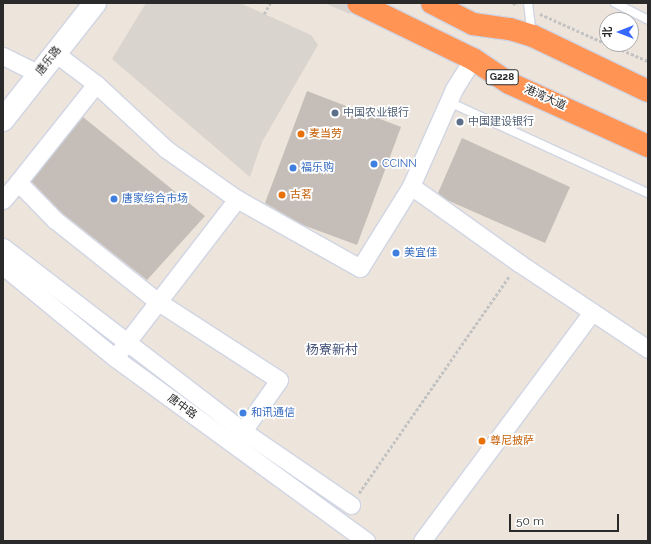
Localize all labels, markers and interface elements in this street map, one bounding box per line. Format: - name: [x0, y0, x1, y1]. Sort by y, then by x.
- north arrow: [599, 12, 639, 52]
- text: 北: [601, 27, 614, 38]
- street label: 唐乐路: [34, 44, 64, 78]
- road number: G228: [485, 69, 519, 85]
- street label: 港湾大道: [522, 83, 568, 113]
- place label: 中国农业银行: [343, 106, 409, 120]
- marker: 中国农业银行: [330, 108, 340, 118]
- place label: 中国建设银行: [468, 115, 534, 129]
- marker: 中国建设银行: [455, 117, 465, 127]
- place label: 麦当劳: [309, 127, 342, 141]
- marker: 麦当劳: [296, 129, 306, 139]
- place label: CCINN: [382, 157, 417, 171]
- marker: CCINN: [369, 159, 379, 169]
- place label: 福乐购: [301, 161, 334, 175]
- marker: 福乐购: [288, 163, 298, 173]
- place label: 古茗: [290, 188, 312, 202]
- marker: 古茗: [277, 190, 287, 200]
- place label: 唐家综合市场: [122, 192, 188, 206]
- marker: 唐家综合市场: [109, 194, 119, 204]
- place label: 美宜佳: [404, 246, 437, 260]
- marker: 美宜佳: [391, 248, 401, 258]
- district label: 杨寮新村: [306, 342, 358, 358]
- street label: 唐中路: [165, 392, 199, 422]
- place label: 和讯通信: [251, 406, 295, 420]
- marker: 和讯通信: [238, 408, 248, 418]
- place label: 尊尼披萨: [490, 434, 534, 448]
- marker: 尊尼披萨: [477, 436, 487, 446]
- scale bar: [511, 506, 621, 532]
- text: 50 m: [516, 514, 544, 528]

